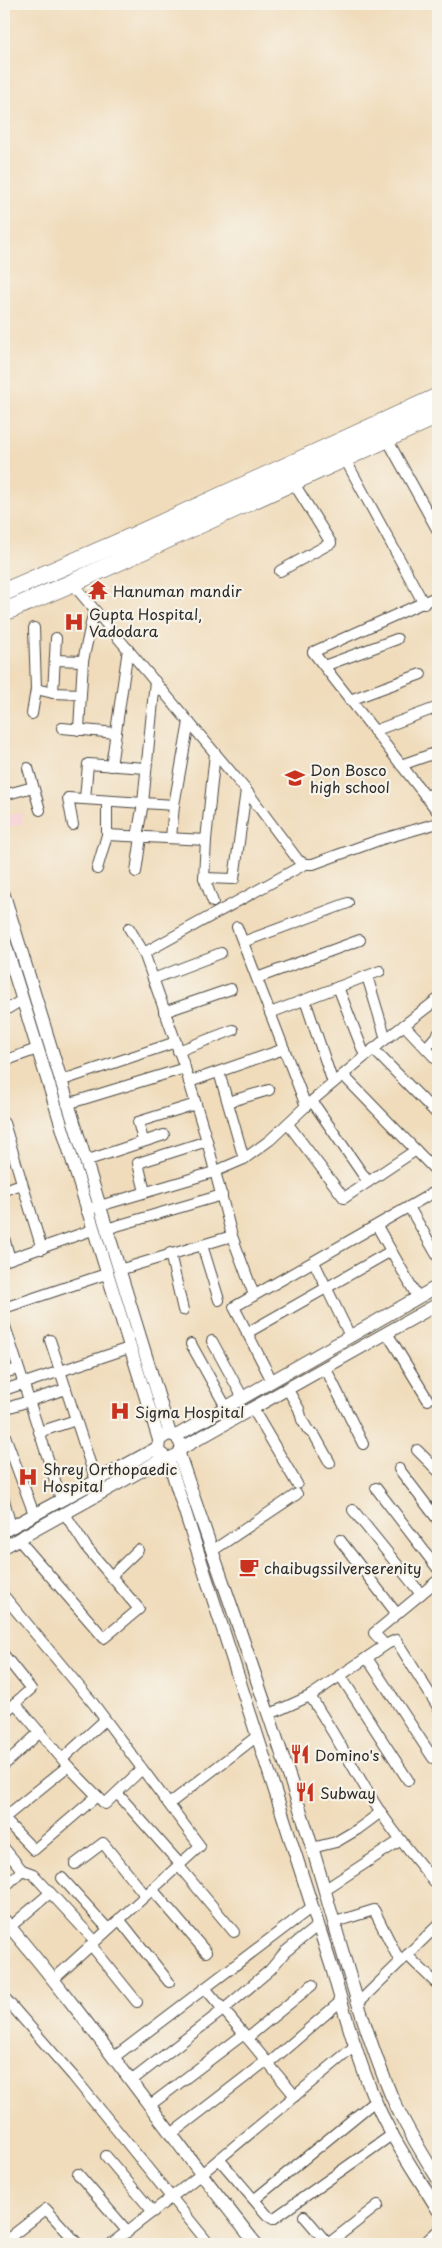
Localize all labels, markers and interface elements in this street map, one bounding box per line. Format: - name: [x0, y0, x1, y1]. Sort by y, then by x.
- temple icon: Hanuman mandir: [87, 579, 109, 601]
- place label: Hanuman mandir: [113, 579, 243, 602]
- place label: Gupta Hospital, Vadodara: [89, 602, 202, 642]
- hospital icon: Gupta Hospital, Vadodara: [63, 611, 85, 633]
- place label: Don Bosco high school: [310, 758, 390, 798]
- school or university icon: Don Bosco high school: [284, 767, 306, 789]
- hospital icon: Sigma Hospital: [109, 1400, 131, 1422]
- place label: Sigma Hospital: [135, 1400, 244, 1423]
- place label: Shrey Orthopaedic Hospital: [43, 1457, 177, 1497]
- hospital icon: Shrey Orthopaedic Hospital: [17, 1466, 39, 1488]
- cafe icon: chaibugssilverserenity: [238, 1556, 260, 1578]
- place label: chaibugssilverserenity: [264, 1556, 422, 1579]
- restaurant icon: Domino's: [289, 1743, 311, 1765]
- place label: Domino's: [315, 1743, 380, 1766]
- restaurant icon: Subway: [294, 1781, 316, 1803]
- place label: Subway: [320, 1781, 376, 1804]

